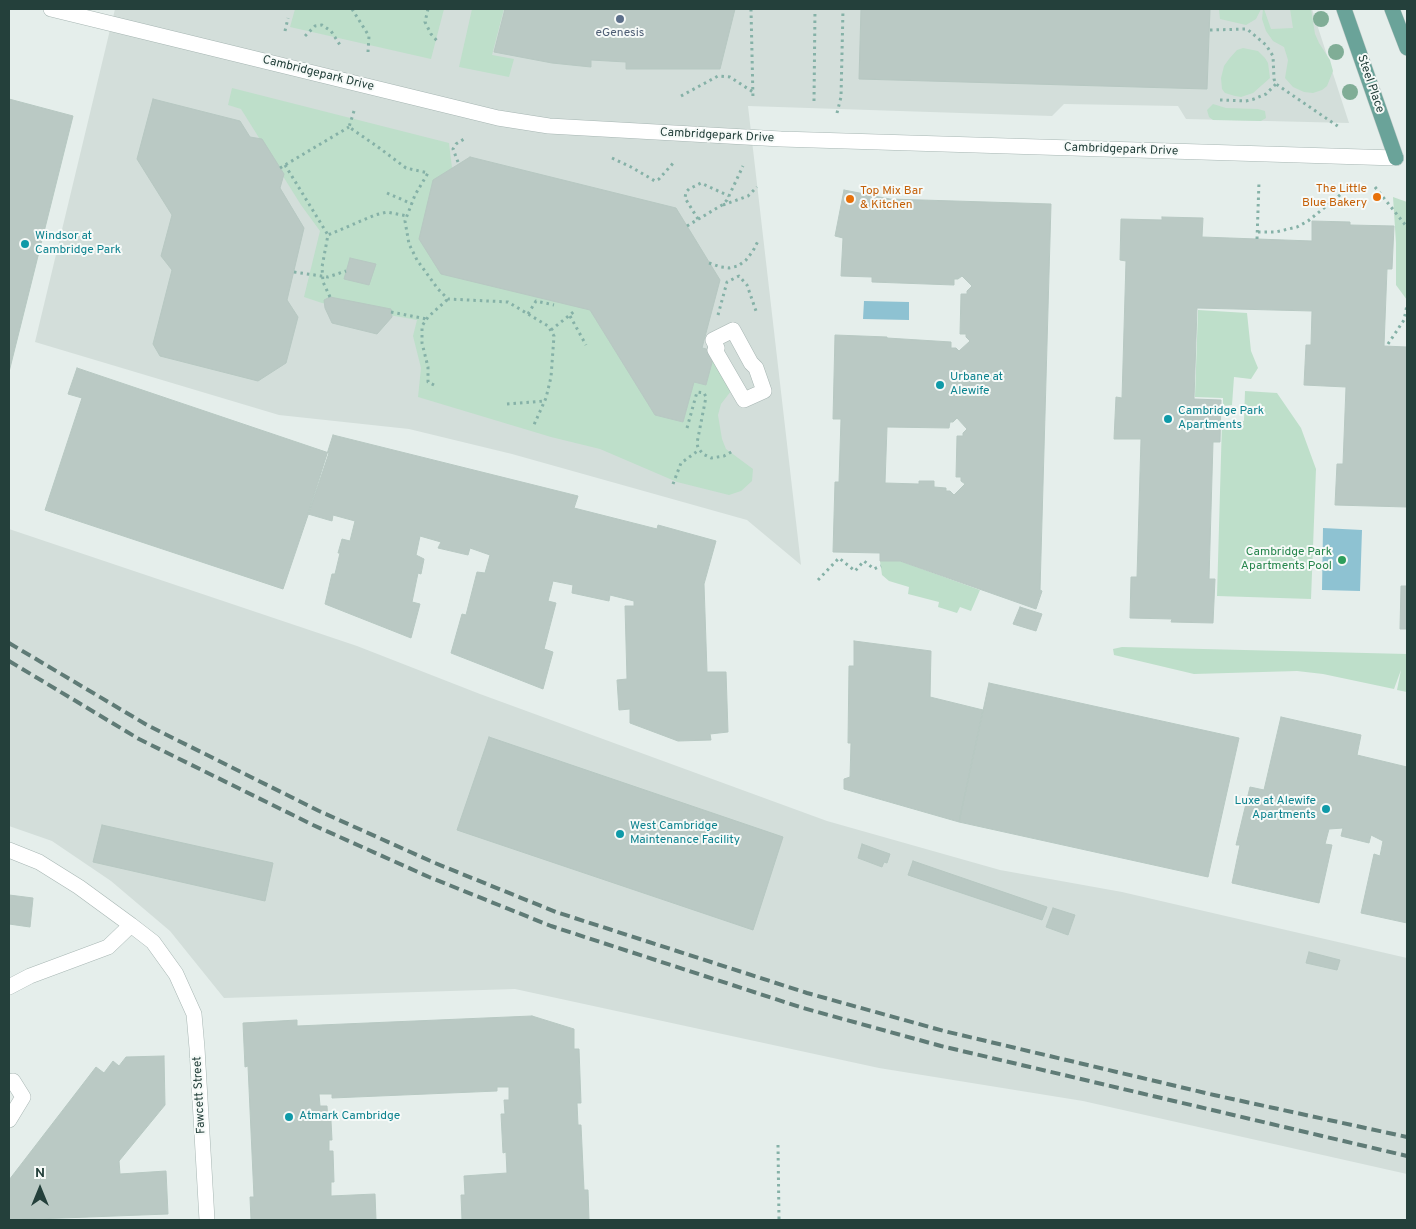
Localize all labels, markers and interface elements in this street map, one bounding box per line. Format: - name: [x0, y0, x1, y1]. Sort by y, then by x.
- marker: eGenesis: [614, 13, 626, 25]
- place label: eGenesis: [596, 27, 644, 41]
- street label: Cambridgepark Drive: [261, 53, 375, 95]
- street label: Steel Place: [1353, 53, 1387, 115]
- street label: Cambridgepark Drive: [660, 126, 774, 146]
- street label: Cambridgepark Drive: [1064, 141, 1178, 159]
- place label: The Little Blue Bakery: [1302, 183, 1367, 211]
- place label: Top Mix Bar & Kitchen: [860, 185, 923, 213]
- marker: The Little Blue Bakery: [1371, 191, 1383, 203]
- marker: Top Mix Bar & Kitchen: [844, 193, 856, 205]
- place label: Windsor at Cambridge Park: [35, 230, 121, 258]
- marker: Windsor at Cambridge Park: [19, 238, 31, 250]
- place label: Urbane at Alewife: [950, 371, 1003, 399]
- marker: Urbane at Alewife: [934, 379, 946, 391]
- place label: Cambridge Park Apartments: [1178, 405, 1264, 433]
- marker: Cambridge Park Apartments: [1162, 413, 1174, 425]
- place label: Cambridge Park Apartments Pool: [1241, 546, 1332, 574]
- marker: Cambridge Park Apartments Pool: [1336, 554, 1348, 566]
- place label: Luxe at Alewife Apartments: [1234, 795, 1316, 823]
- marker: Luxe at Alewife Apartments: [1320, 803, 1332, 815]
- place label: West Cambridge Maintenance Facility: [630, 820, 740, 848]
- marker: West Cambridge Maintenance Facility: [614, 828, 626, 840]
- street label: Fawcett Street: [191, 1056, 209, 1134]
- place label: Atmark Cambridge: [299, 1110, 400, 1124]
- marker: Atmark Cambridge: [283, 1111, 295, 1123]
- north arrow: [15, 1164, 65, 1214]
- text: N: [35, 1165, 45, 1182]

